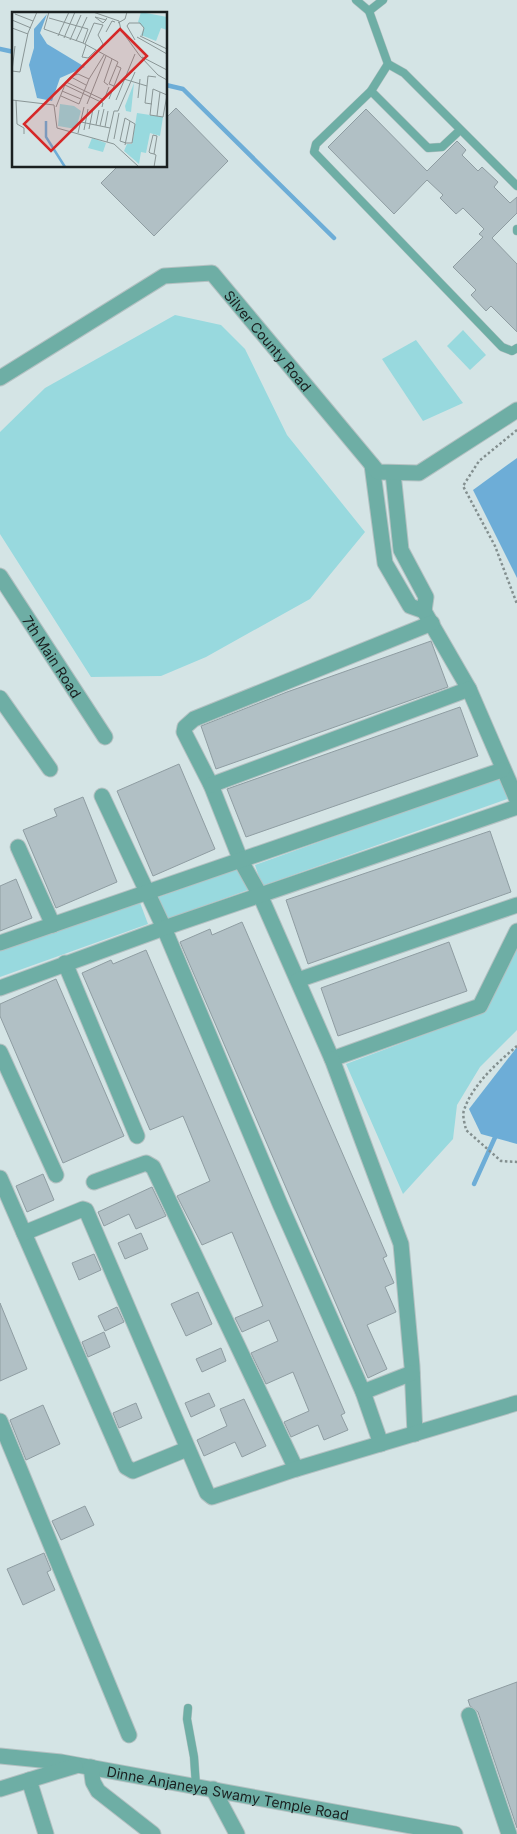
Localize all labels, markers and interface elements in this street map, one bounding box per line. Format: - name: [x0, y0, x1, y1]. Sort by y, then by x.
- inset map: [12, 12, 168, 168]
- street label: Silver County Road: [221, 286, 315, 394]
- street label: 7th Main Road: [19, 612, 85, 701]
- street label: Dinne Anjaneya Swamy Temple Road: [106, 1762, 350, 1823]

